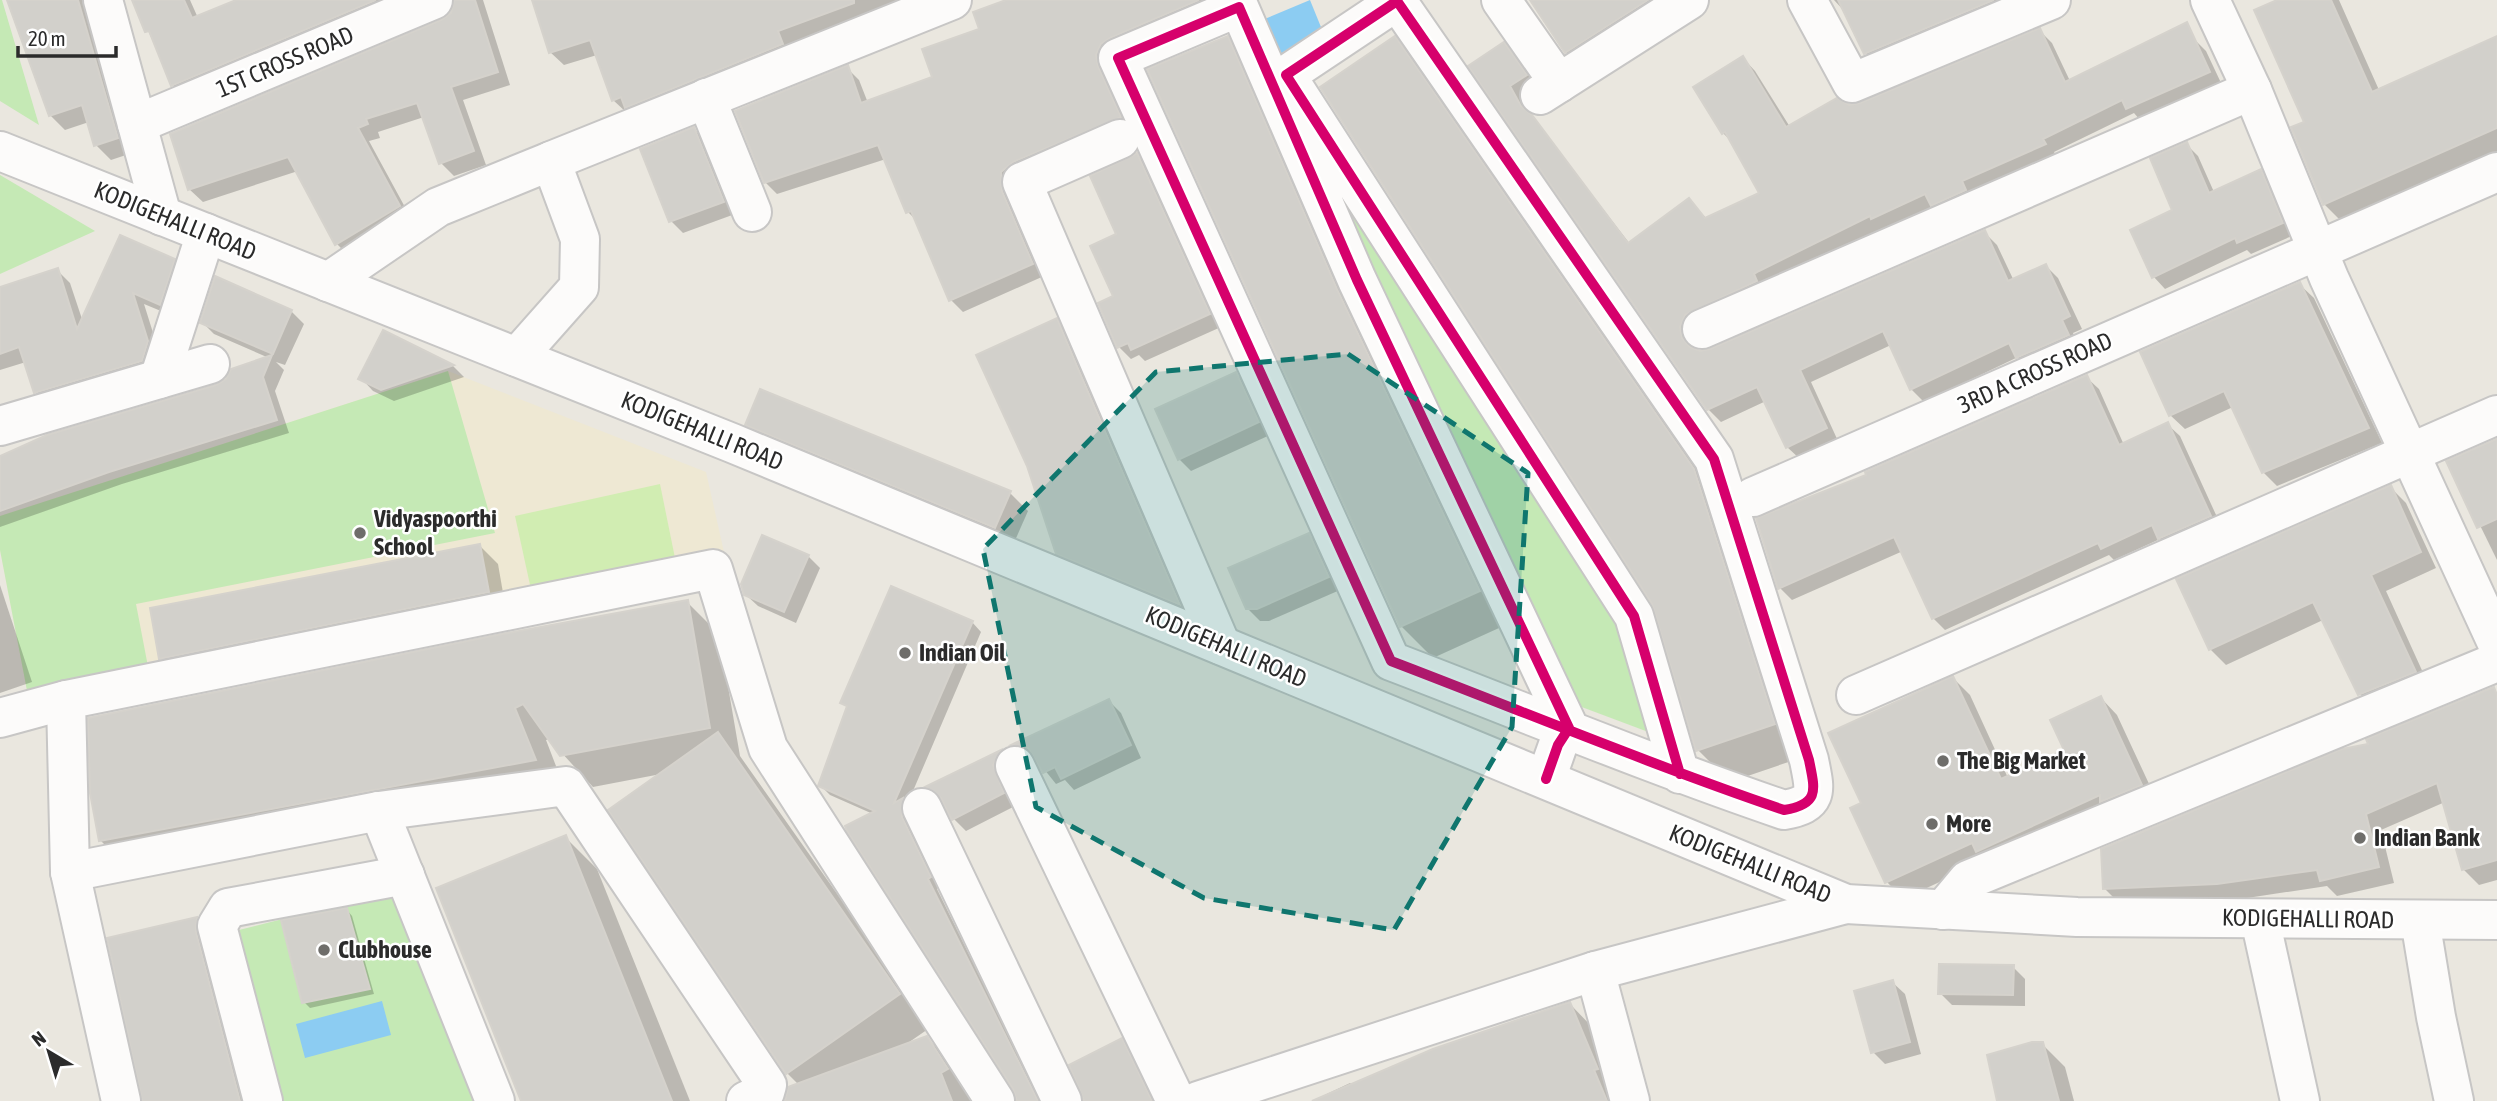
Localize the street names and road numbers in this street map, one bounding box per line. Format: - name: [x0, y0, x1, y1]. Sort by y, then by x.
- street label: 1ST CROSS ROAD: [212, 21, 357, 103]
- street label: KODIGEHALLI ROAD: [90, 176, 260, 265]
- street label: 3RD A CROSS ROAD: [1953, 326, 2116, 419]
- street label: KODIGEHALLI ROAD: [617, 386, 787, 475]
- street label: KODIGEHALLI ROAD: [1142, 600, 1311, 693]
- street label: KODIGEHALLI ROAD: [1665, 819, 1835, 908]
- street label: KODIGEHALLI ROAD: [2222, 903, 2394, 934]

